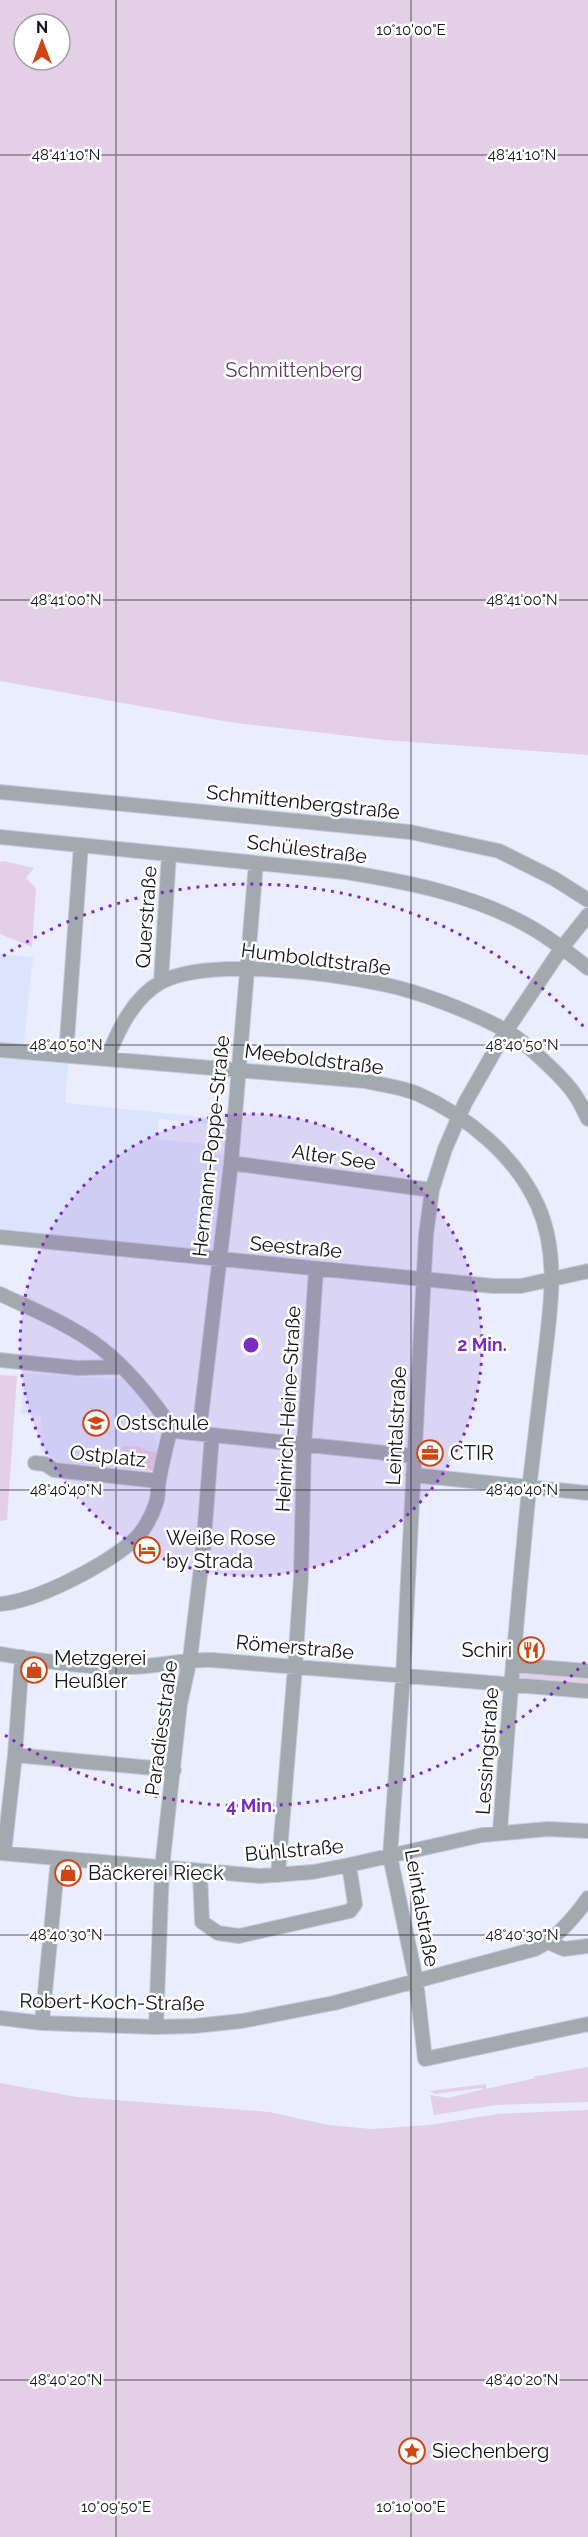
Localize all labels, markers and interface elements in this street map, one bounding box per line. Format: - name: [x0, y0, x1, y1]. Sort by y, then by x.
- north arrow: [12, 12, 72, 72]
- text: N: [36, 18, 48, 37]
- text: 10°10'00"E: [376, 21, 446, 39]
- text: 48°41'10"N: [32, 146, 100, 164]
- text: 48°41'10"N: [488, 146, 556, 164]
- park label: Schmittenberg: [225, 358, 363, 382]
- text: 48°41'00"N: [30, 591, 102, 609]
- text: 48°41'00"N: [486, 591, 558, 609]
- street label: Schmittenbergstraße: [205, 780, 401, 824]
- street label: Schülestraße: [246, 830, 369, 868]
- street label: Querstraße: [130, 865, 162, 969]
- street label: Humboldtstraße: [240, 938, 393, 980]
- street label: Hermann-Poppe-Straße: [187, 1034, 235, 1258]
- text: 48°40'50"N: [29, 1036, 103, 1054]
- text: 48°40'50"N: [485, 1036, 559, 1054]
- street label: Meeboldstraße: [243, 1039, 385, 1079]
- street label: Alter See: [290, 1139, 378, 1175]
- street label: Seestraße: [249, 1231, 343, 1263]
- street label: Heinrich-Heine-Straße: [271, 1305, 305, 1513]
- text: 2 Min.: [457, 1334, 507, 1355]
- centre of rings: [241, 1335, 261, 1355]
- street label: Leintalstraße: [381, 1366, 411, 1486]
- school or university icon: Ostschule: [81, 1408, 111, 1438]
- place label: Ostschule: [116, 1411, 209, 1435]
- office icon: CTIR: [415, 1438, 445, 1468]
- street label: Ostplatz: [69, 1440, 147, 1472]
- place label: CTIR: [450, 1441, 494, 1465]
- text: 48°40'40"N: [30, 1481, 102, 1499]
- text: 48°40'40"N: [486, 1481, 558, 1499]
- place label: Weiße Rose by Strada: [166, 1526, 276, 1573]
- hotel icon: Weiße Rose by Strada: [132, 1535, 162, 1565]
- street label: Römerstraße: [235, 1630, 355, 1664]
- restaurant icon: Schiri: [516, 1635, 546, 1665]
- place label: Schiri: [461, 1638, 512, 1662]
- place label: Metzgerei Heußler: [54, 1646, 146, 1693]
- shop icon: Metzgerei Heußler: [19, 1655, 49, 1685]
- street label: Paradiesstraße: [140, 1659, 182, 1797]
- street label: Lessingstraße: [471, 1686, 503, 1816]
- text: 4 Min.: [226, 1795, 276, 1816]
- street label: Bühlstraße: [243, 1834, 345, 1866]
- street label: Leintalstraße: [400, 1847, 444, 1969]
- shop icon: Bäckerei Rieck: [53, 1858, 83, 1888]
- place label: Bäckerei Rieck: [88, 1861, 224, 1885]
- text: 48°40'30"N: [29, 1926, 103, 1944]
- text: 48°40'30"N: [485, 1926, 559, 1944]
- street label: Robert-Koch-Straße: [19, 1988, 205, 2016]
- text: 48°40'20"N: [30, 2371, 102, 2389]
- text: 48°40'20"N: [486, 2371, 558, 2389]
- place icon: Siechenberg: [397, 2436, 427, 2466]
- place label: Siechenberg: [432, 2439, 549, 2463]
- text: 10°09'50"E: [81, 2498, 151, 2516]
- text: 10°10'00"E: [376, 2498, 446, 2516]

